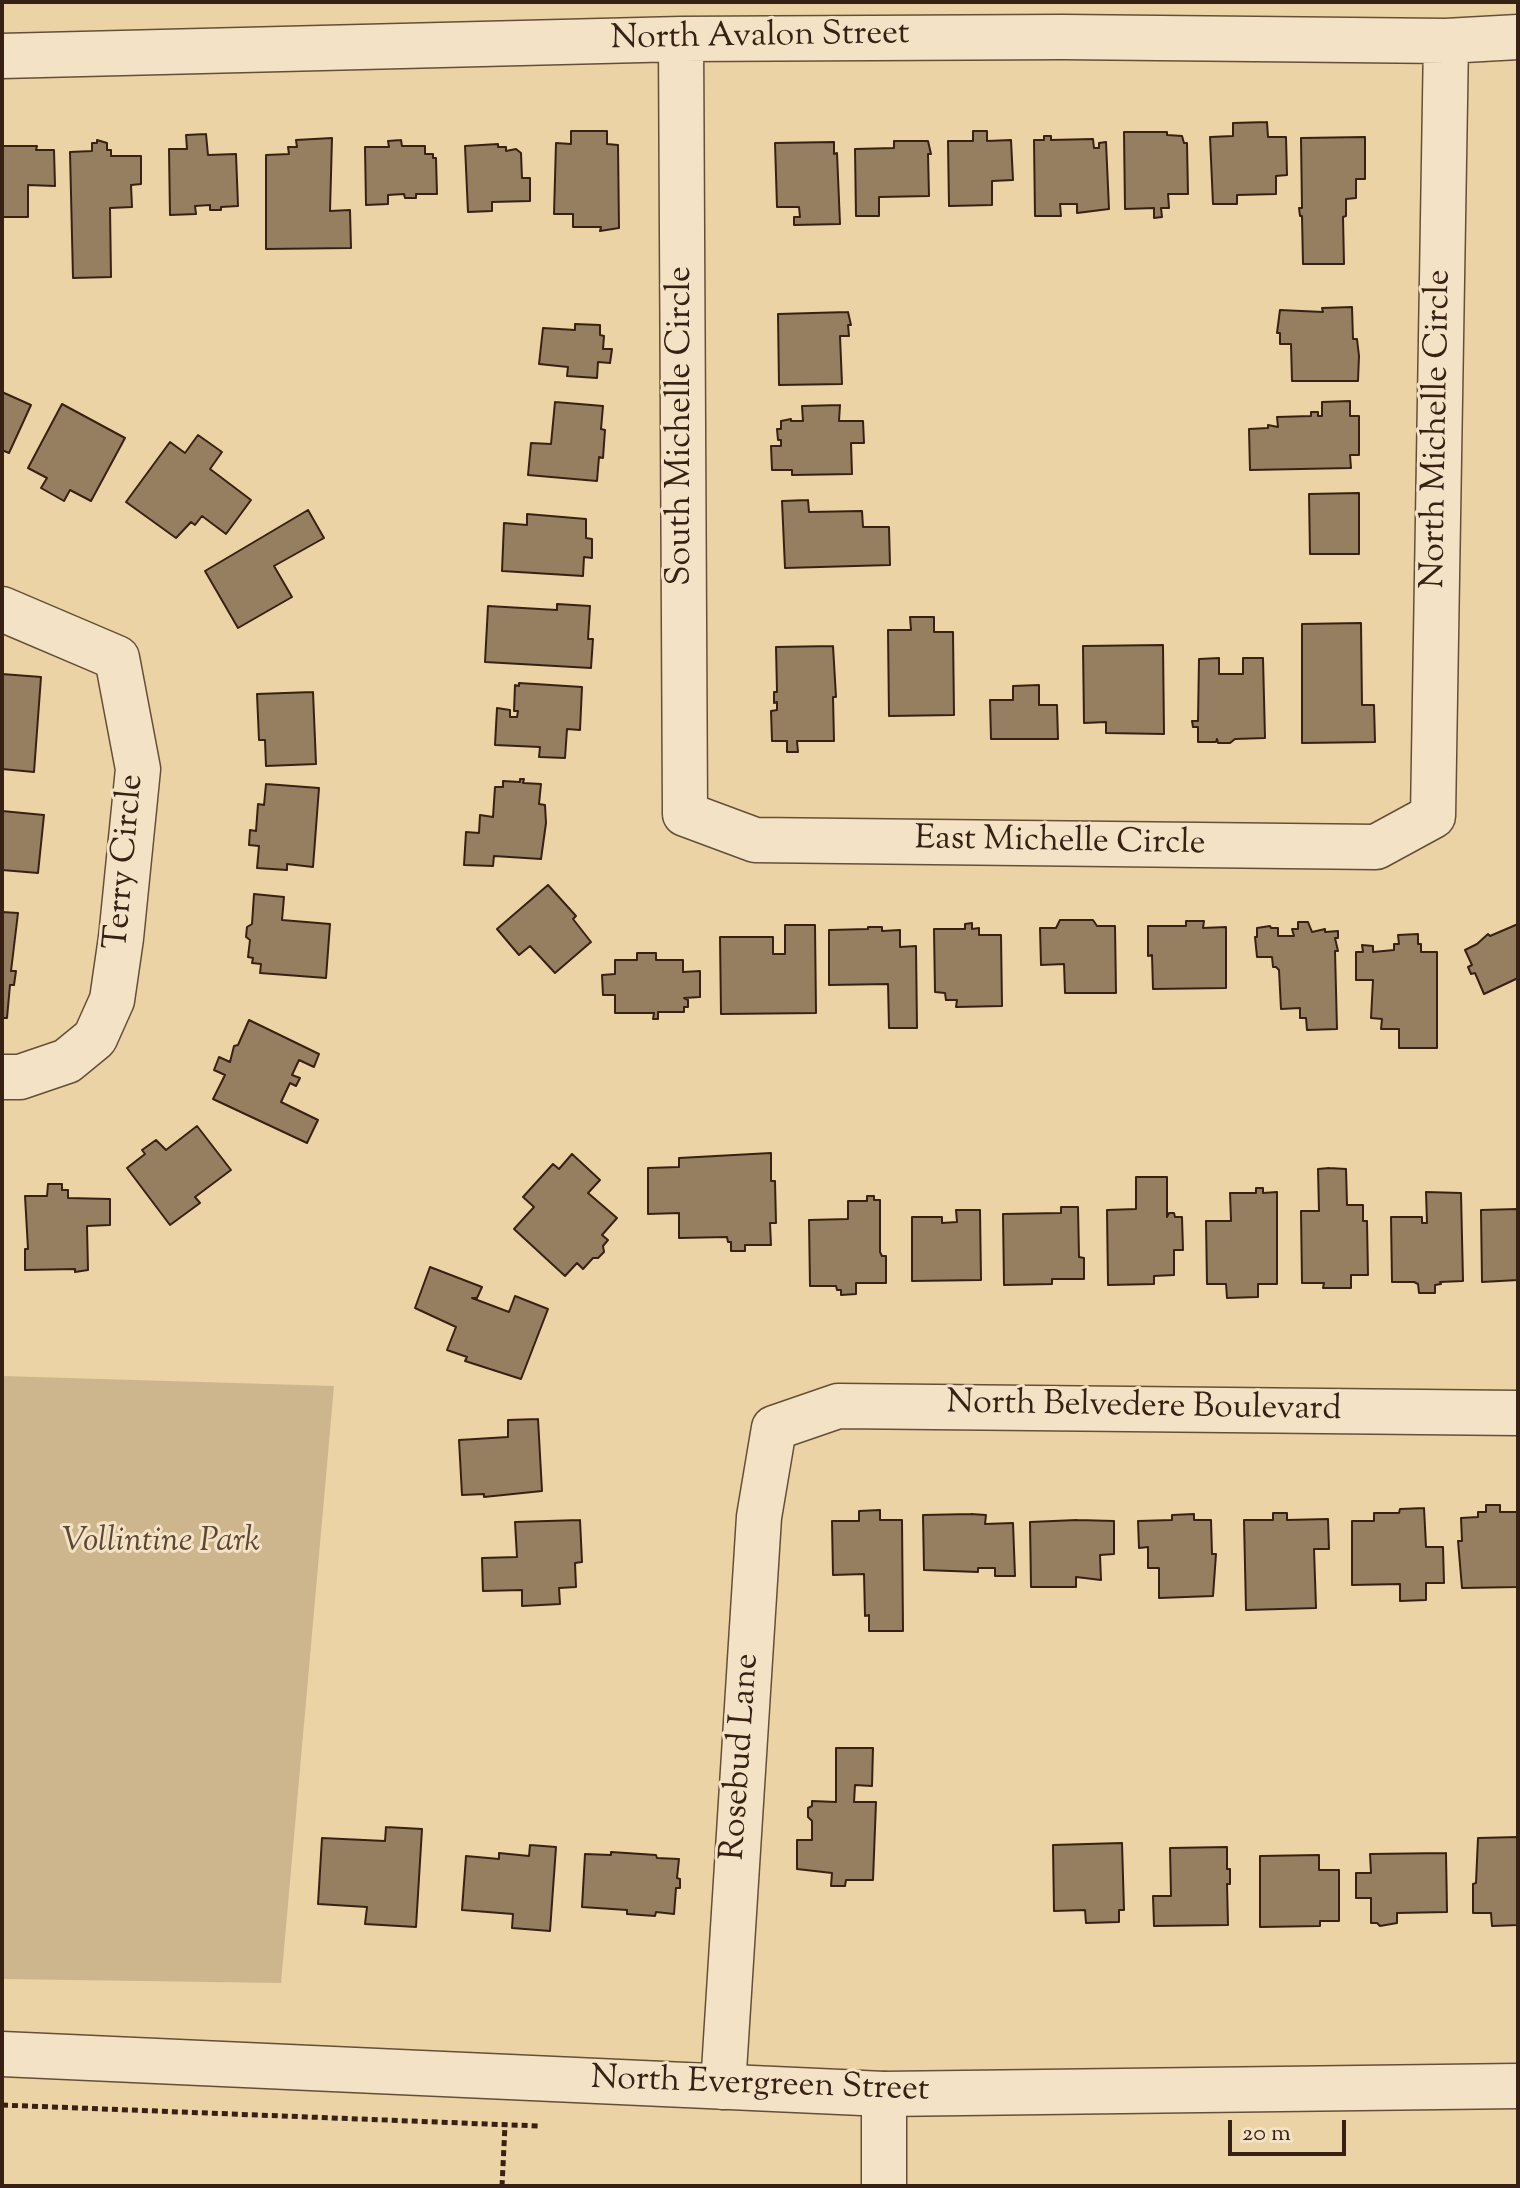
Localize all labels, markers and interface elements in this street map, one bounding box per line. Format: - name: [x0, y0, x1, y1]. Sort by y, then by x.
- street label: North Avalon Street: [610, 16, 910, 62]
- street label: South Michelle Circle: [663, 266, 703, 586]
- street label: North Michelle Circle: [1416, 269, 1462, 589]
- street label: Terry Circle: [99, 773, 155, 951]
- street label: East Michelle Circle: [914, 821, 1206, 867]
- street label: North Belvedere Boulevard: [946, 1385, 1342, 1433]
- park label: Vollintine Park: [62, 1524, 260, 1564]
- street label: Rosebud Lane: [715, 1652, 771, 1862]
- street label: North Evergreen Street: [590, 2061, 930, 2113]
- scale bar: [1232, 2104, 1350, 2154]
- text: 20 m: [1242, 2117, 1291, 2151]

